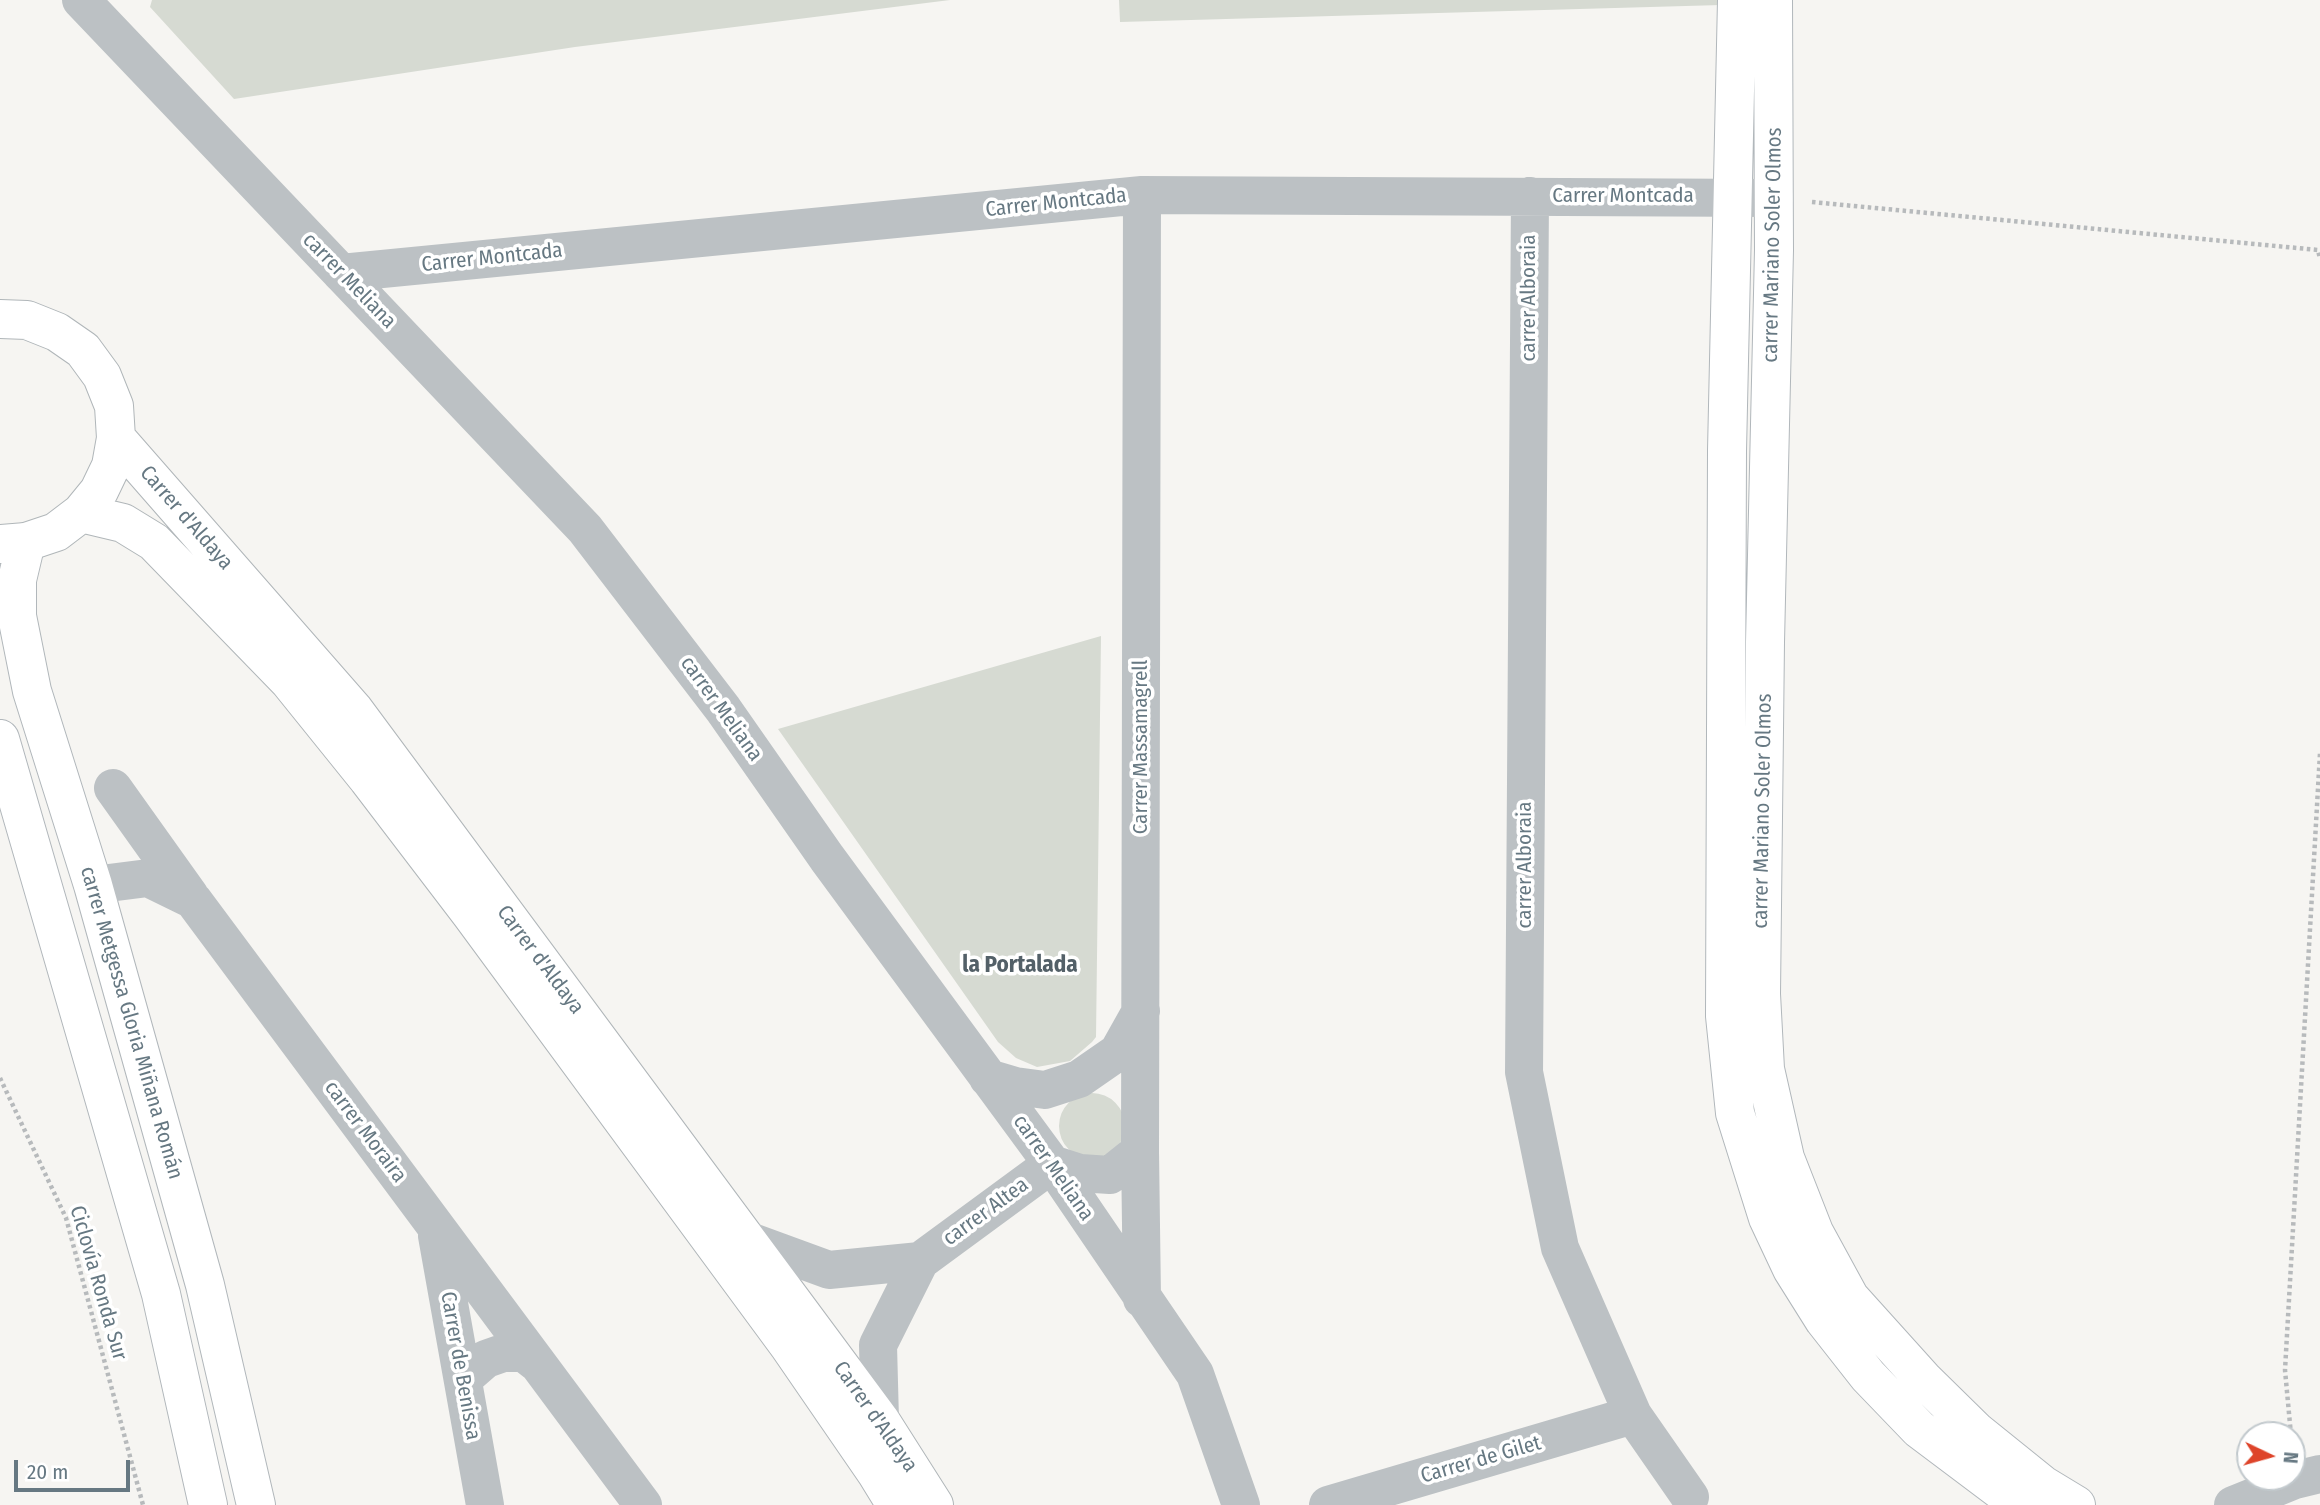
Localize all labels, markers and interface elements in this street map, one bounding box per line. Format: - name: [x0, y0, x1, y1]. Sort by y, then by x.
- street label: carrer Mariano Soler Olmos: [1758, 127, 1788, 363]
- street label: Carrer Montcada: [984, 183, 1128, 223]
- street label: Carrer Montcada: [1552, 183, 1694, 209]
- street label: carrer Meliana: [297, 228, 401, 334]
- street label: carrer Alboraia: [1516, 234, 1542, 362]
- street label: Carrer Montcada: [420, 238, 564, 278]
- street label: Carrer d'Aldaya: [134, 461, 238, 575]
- street label: carrer Meliana: [674, 652, 768, 766]
- street label: Carrer Massamagrell: [1128, 660, 1154, 834]
- street label: carrer Mariano Soler Olmos: [1748, 693, 1778, 929]
- street label: carrer Alboraia: [1512, 801, 1538, 929]
- street label: carrer Metgessa Gloria Miñana Román: [74, 864, 188, 1182]
- street label: Carrer d'Aldaya: [491, 901, 589, 1019]
- district label: la Portalada: [962, 952, 1078, 980]
- street label: carrer Moraira: [319, 1076, 411, 1188]
- street label: carrer Meliana: [1007, 1110, 1099, 1226]
- street label: carrer Altea: [938, 1173, 1034, 1251]
- street label: Ciclovía Ronda Sur: [64, 1203, 132, 1363]
- street label: Carrer de Benissa: [435, 1290, 485, 1442]
- street label: Carrer d'Aldaya: [828, 1357, 922, 1477]
- north arrow: [2236, 1421, 2306, 1491]
- street label: Carrer de Gilet: [1418, 1431, 1544, 1489]
- scale bar: [18, 1446, 133, 1490]
- text: N: [2278, 1451, 2302, 1464]
- text: 20 m: [27, 1459, 68, 1485]

